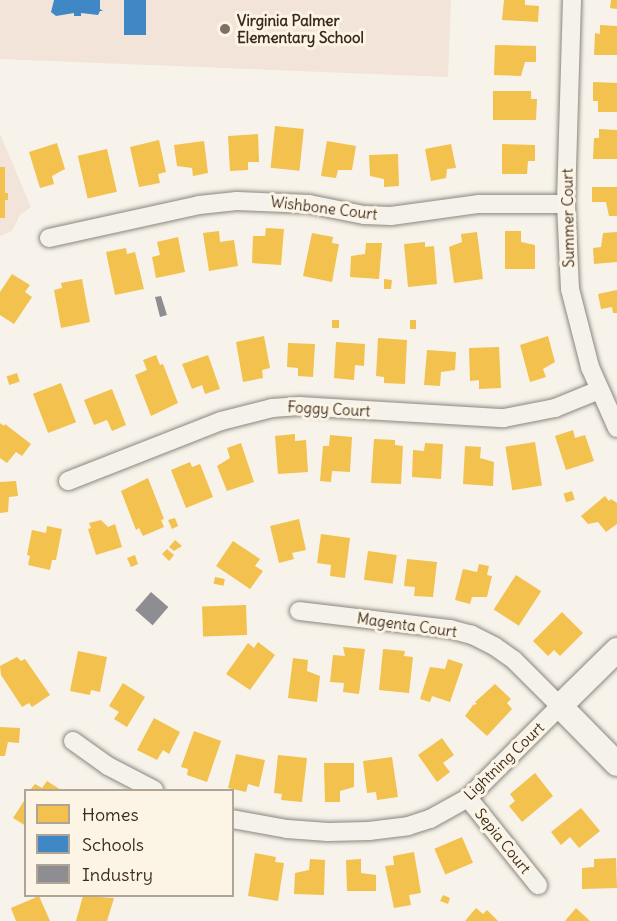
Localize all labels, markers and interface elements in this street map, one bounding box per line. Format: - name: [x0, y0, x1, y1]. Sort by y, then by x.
- place label: Virginia Palmer Elementary School: [237, 11, 364, 46]
- marker: Virginia Palmer Elementary School: [218, 22, 232, 36]
- street label: Summer Court: [558, 168, 578, 268]
- street label: Wishbone Court: [269, 193, 379, 223]
- street label: Foggy Court: [287, 398, 371, 420]
- street label: Magenta Court: [356, 609, 458, 641]
- street label: Lightning Court: [460, 718, 548, 804]
- legend: [24, 789, 234, 897]
- text: Homes: [82, 803, 139, 826]
- street label: Sepia Court: [471, 805, 535, 877]
- text: Schools: [82, 833, 144, 856]
- text: Industry: [82, 863, 153, 886]

